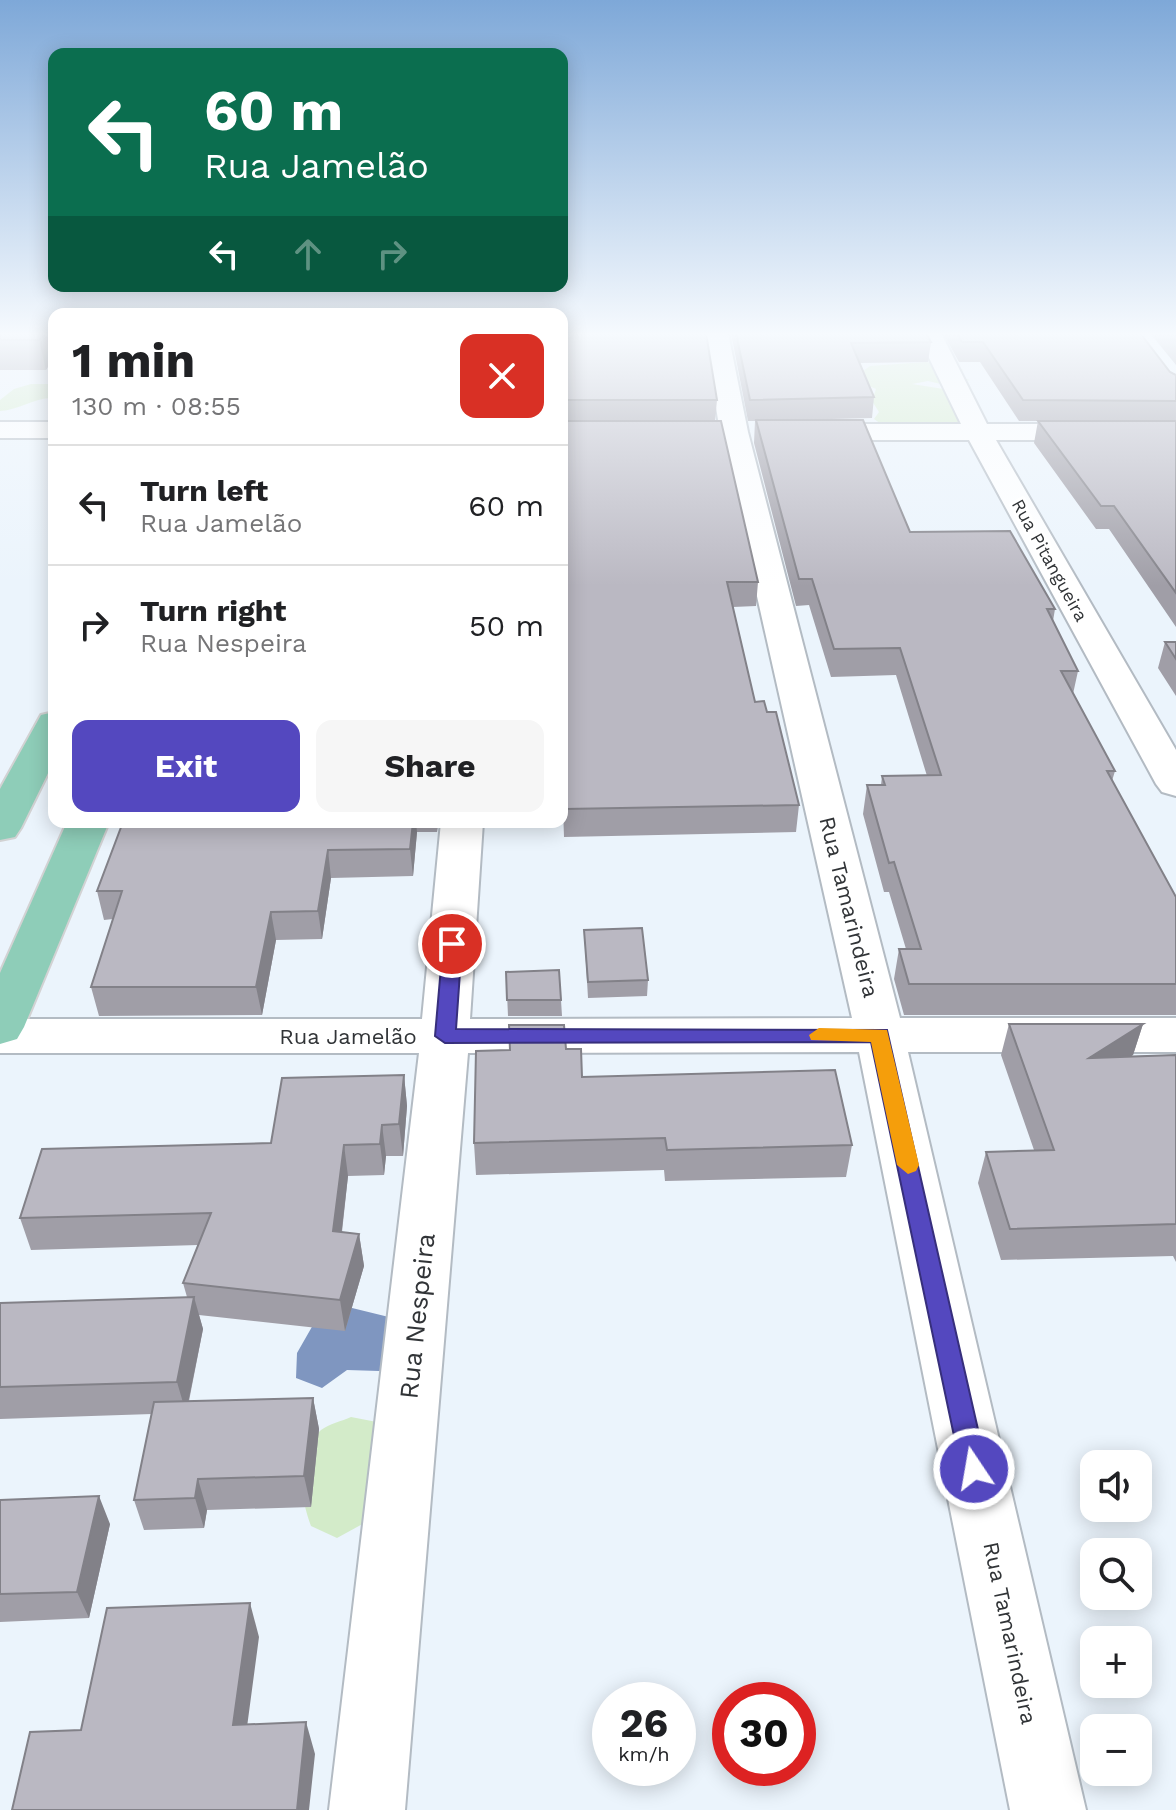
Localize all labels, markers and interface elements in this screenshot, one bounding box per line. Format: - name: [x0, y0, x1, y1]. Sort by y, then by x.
- text: 60 m: [204, 78, 343, 144]
- icon: left: [72, 80, 176, 184]
- text: Rua Jamelão: [204, 145, 429, 187]
- icon: left: [202, 232, 246, 276]
- icon: ahead: [286, 232, 330, 276]
- icon: right: [370, 232, 414, 276]
- text: 1 min: [72, 332, 195, 389]
- button: close: [460, 334, 544, 418]
- text: 130 m · 08:55: [72, 391, 241, 421]
- text: Turn left: [140, 473, 268, 508]
- icon: left: [72, 483, 116, 527]
- text: 60 m: [468, 488, 544, 523]
- street label: Rua Pitangueira: [1008, 495, 1092, 625]
- text: Rua Jamelão: [140, 508, 302, 538]
- text: Turn right: [140, 593, 286, 628]
- icon: right: [72, 603, 116, 647]
- text: 50 m: [469, 608, 544, 643]
- text: Rua Nespeira: [140, 628, 307, 658]
- button: Exit: [72, 720, 300, 812]
- button: Share: [316, 720, 544, 812]
- street label: Rua Tamarindeira: [814, 814, 884, 1000]
- pin: [418, 910, 486, 978]
- icon: arrive: [430, 922, 474, 966]
- street label: Rua Jamelão: [279, 1024, 417, 1049]
- street label: Rua Nespeira: [393, 1231, 441, 1401]
- position arrow: [932, 1427, 1016, 1511]
- map controls: [1080, 1450, 1152, 1786]
- button: sound: [1080, 1450, 1152, 1522]
- button: search: [1080, 1538, 1152, 1610]
- street label: Rua Tamarindeira: [978, 1540, 1042, 1726]
- button: +: [1080, 1626, 1152, 1698]
- speed limit sign: 30: [712, 1682, 816, 1786]
- text: 26: [620, 1700, 668, 1747]
- button: −: [1080, 1714, 1152, 1786]
- text: km/h: [618, 1742, 670, 1766]

